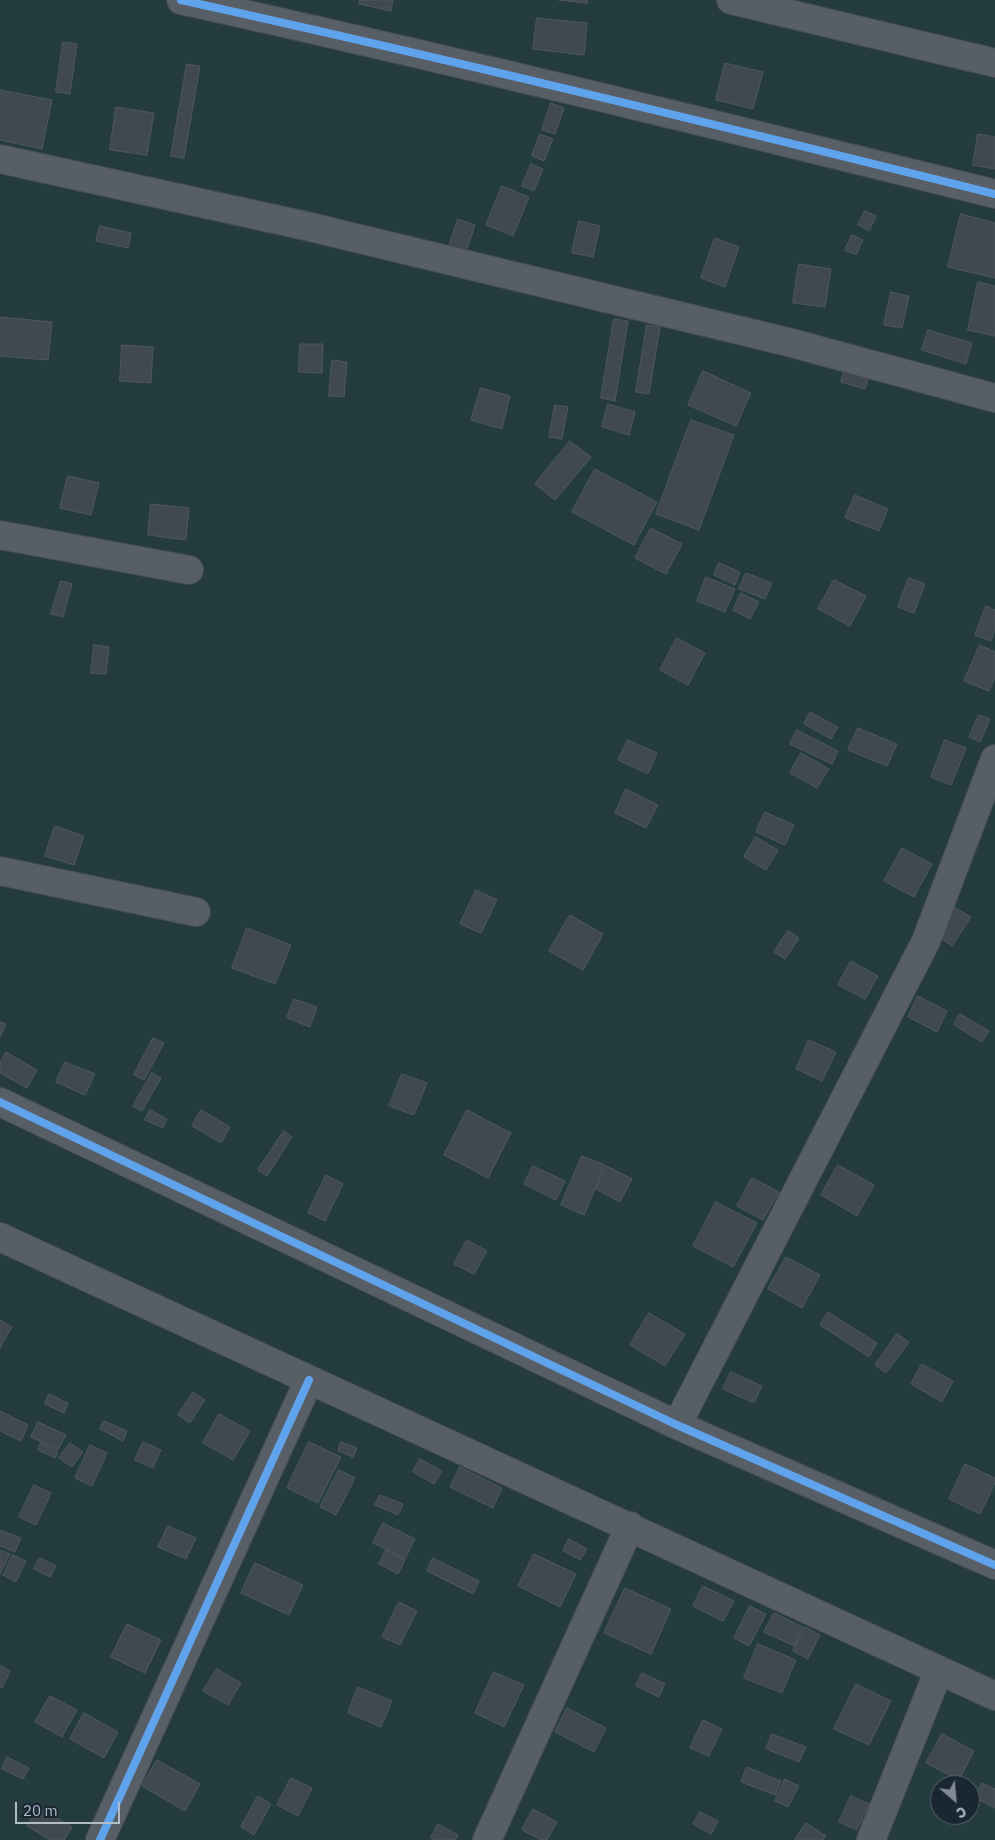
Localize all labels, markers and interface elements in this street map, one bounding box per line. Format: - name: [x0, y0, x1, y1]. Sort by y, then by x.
- north arrow: [930, 1775, 980, 1825]
- scale bar: [18, 1792, 122, 1824]
- text: 20 m: [23, 1801, 58, 1820]
- text: С: [953, 1802, 970, 1823]

